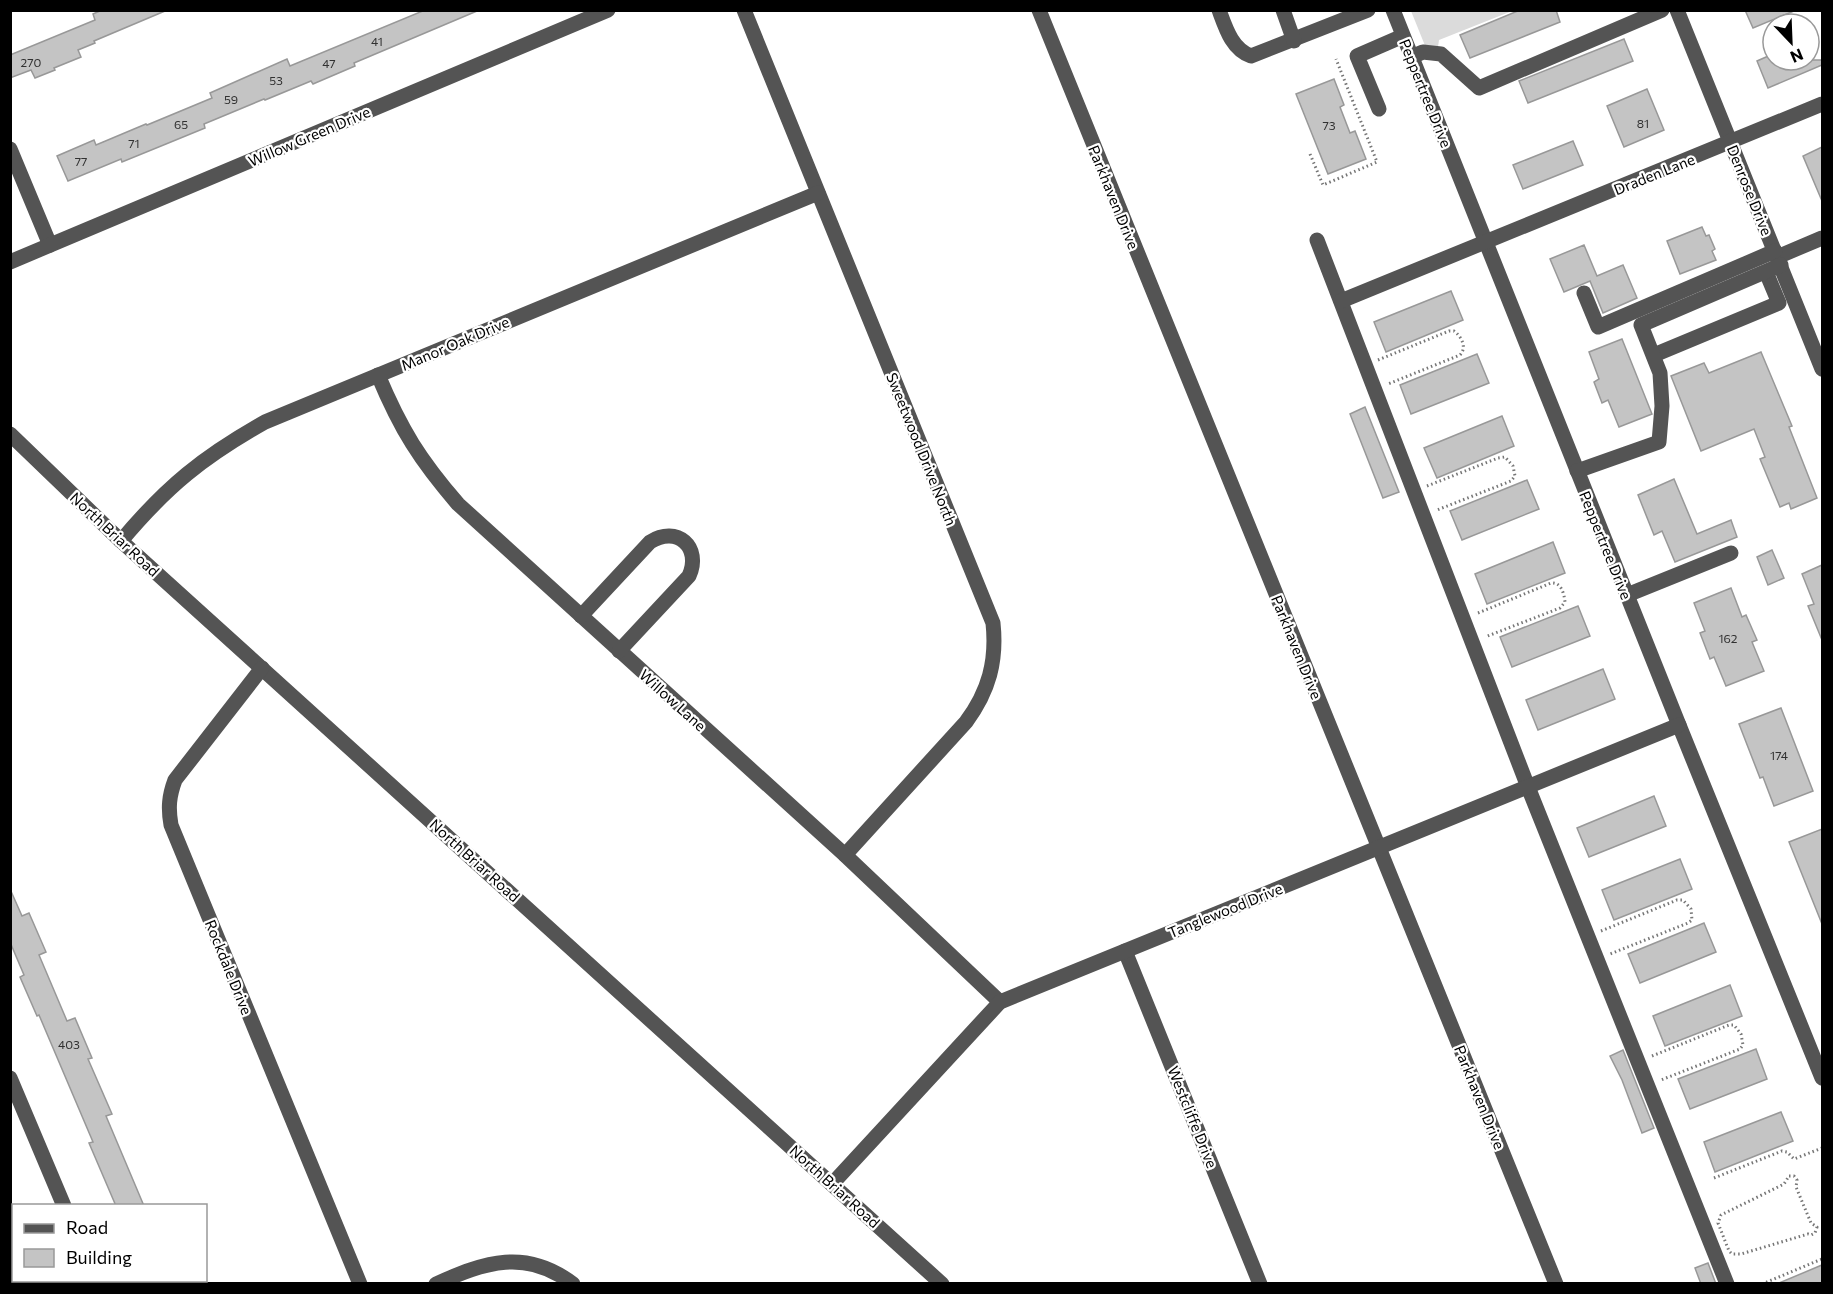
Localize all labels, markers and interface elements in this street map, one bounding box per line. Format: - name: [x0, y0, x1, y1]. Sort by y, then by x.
- north arrow: [1761, 12, 1821, 72]
- house number: 41: [371, 34, 383, 48]
- street label: Peppertree Drive: [1396, 36, 1456, 150]
- text: N: [1788, 45, 1806, 67]
- house number: 270: [21, 55, 42, 69]
- house number: 47: [322, 56, 336, 70]
- house number: 53: [269, 73, 283, 87]
- house number: 59: [224, 92, 238, 106]
- street label: Willow Green Drive: [245, 102, 373, 170]
- house number: 81: [1637, 116, 1649, 130]
- house number: 65: [174, 117, 188, 131]
- house number: 73: [1322, 118, 1336, 132]
- house number: 71: [128, 136, 140, 150]
- street label: Parkhaven Drive: [1085, 142, 1143, 252]
- street label: Denrose Drive: [1724, 142, 1776, 238]
- street label: Draden Lane: [1611, 150, 1697, 198]
- house number: 77: [75, 154, 87, 168]
- street label: Manor Oak Drive: [398, 312, 512, 374]
- street label: Sweetwood Drive North: [883, 370, 961, 528]
- street label: North Briar Road: [67, 488, 163, 580]
- street label: Peppertree Drive: [1576, 488, 1636, 602]
- street label: Parkhaven Drive: [1268, 592, 1326, 702]
- house number: 162: [1718, 631, 1738, 645]
- street label: Willow Lane: [636, 665, 710, 735]
- house number: 174: [1770, 748, 1788, 762]
- street label: North Briar Road: [426, 815, 524, 905]
- street label: Tanglewood Drive: [1165, 879, 1285, 941]
- street label: Rockdale Drive: [202, 917, 256, 1017]
- house number: 403: [58, 1037, 80, 1051]
- street label: Parkhaven Drive: [1451, 1042, 1509, 1152]
- street label: Westcliffe Drive: [1164, 1063, 1222, 1171]
- street label: North Briar Road: [786, 1141, 884, 1231]
- legend: [12, 1204, 207, 1282]
- text: Road: [66, 1216, 108, 1238]
- text: Building: [66, 1246, 132, 1268]

